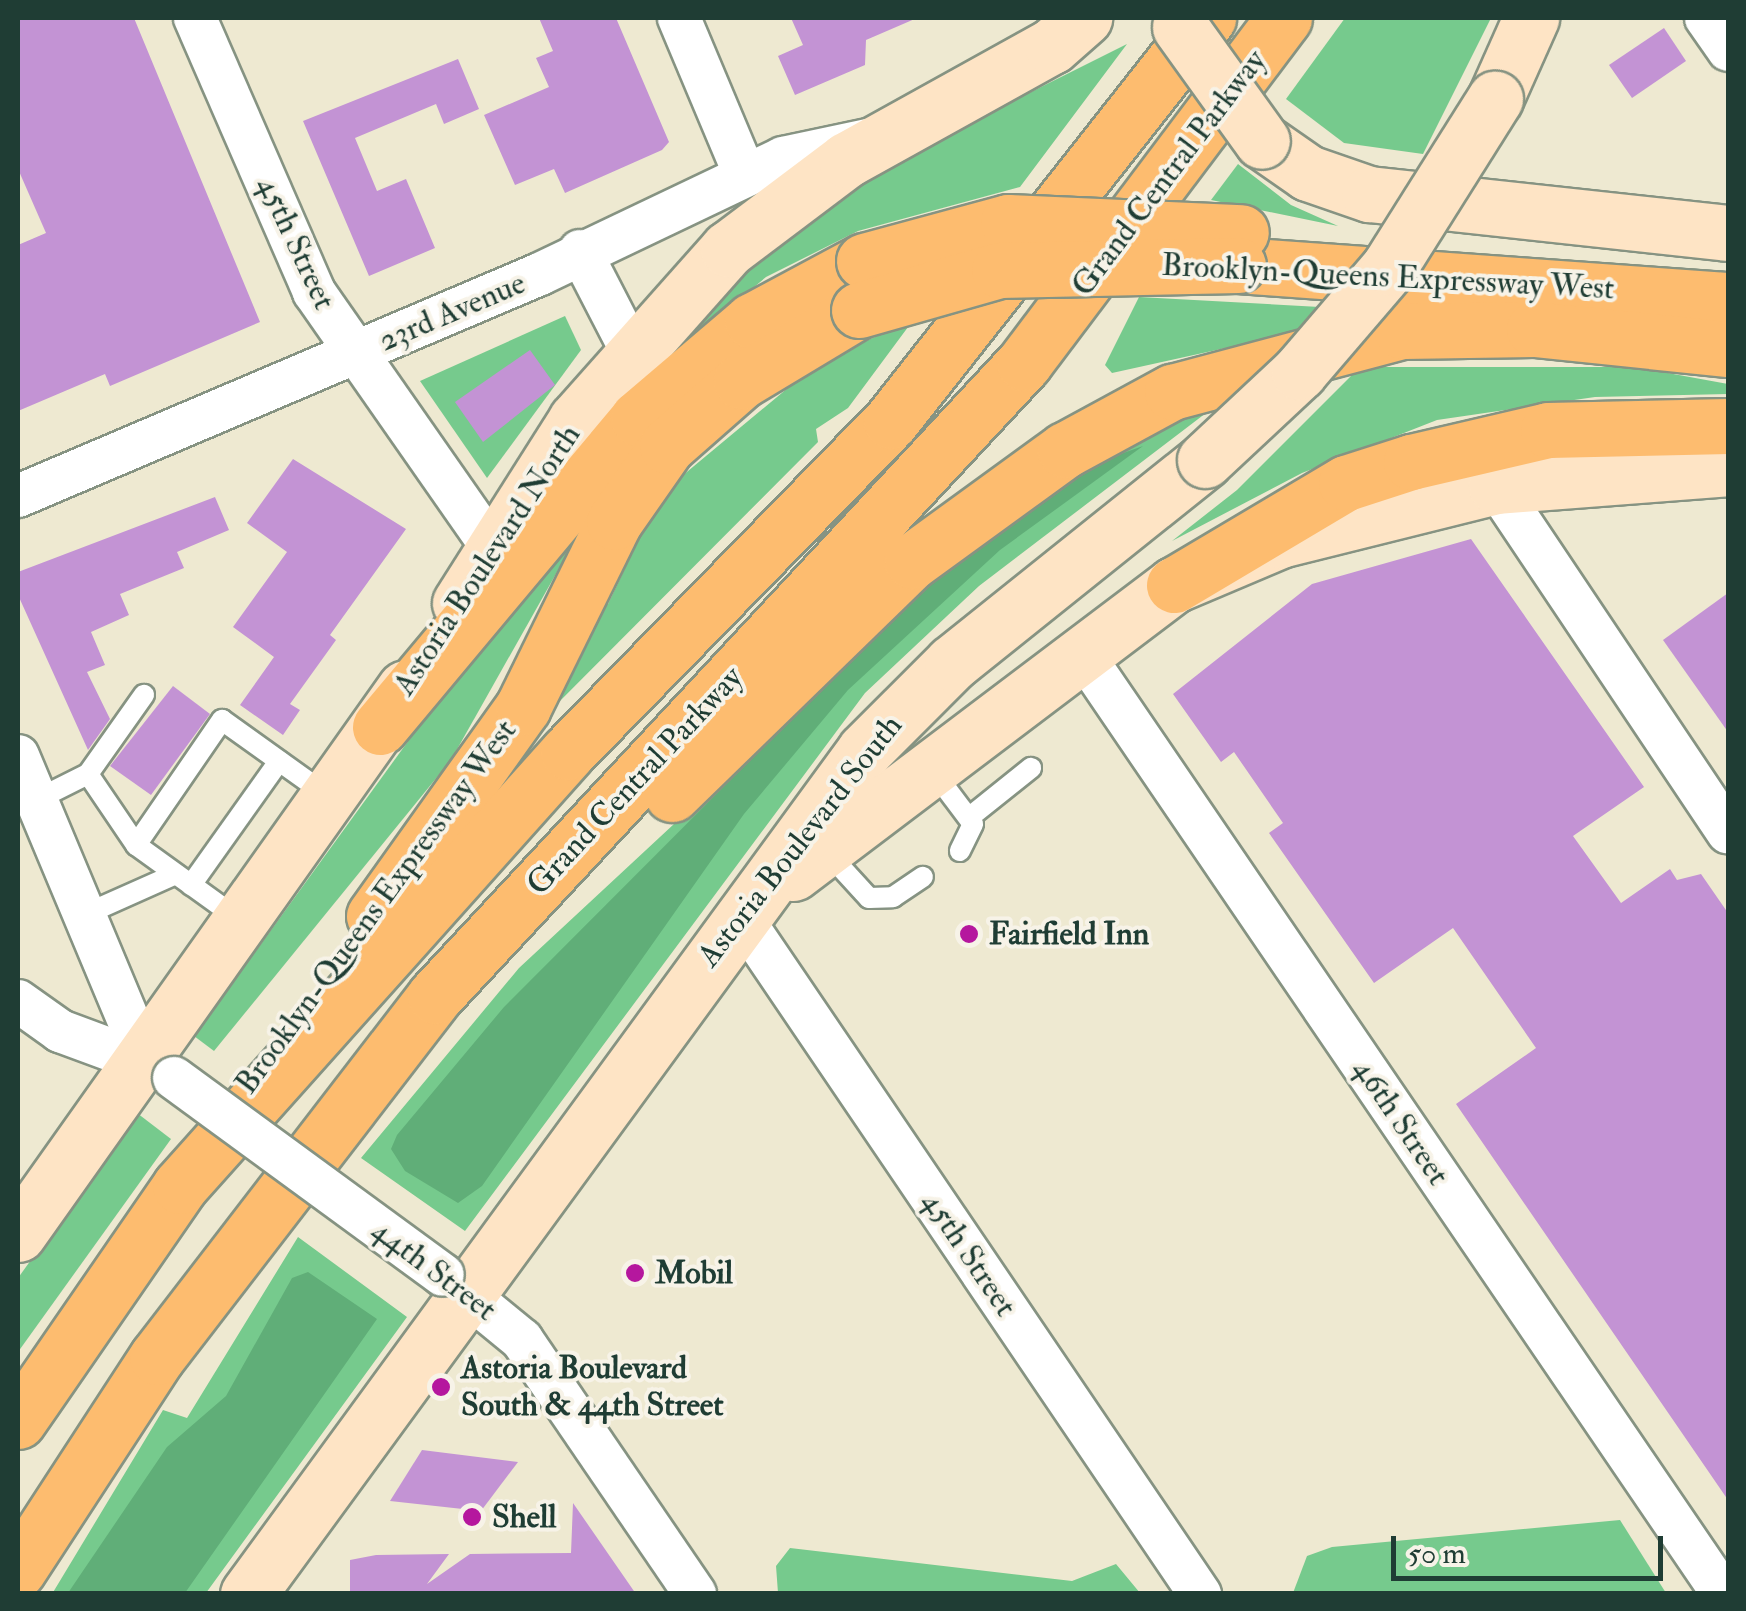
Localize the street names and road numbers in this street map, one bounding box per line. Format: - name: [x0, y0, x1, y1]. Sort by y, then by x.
- street label: Grand Central Parkway: [1064, 42, 1274, 304]
- street label: 45th Street: [249, 170, 343, 316]
- street label: Brooklyn-Queens Expressway West: [1161, 246, 1615, 308]
- street label: 23rd Avenue: [373, 264, 531, 360]
- street label: Astoria Boulevard North: [385, 417, 589, 703]
- street label: Grand Central Parkway: [519, 659, 751, 903]
- street label: Astoria Boulevard South: [690, 707, 910, 975]
- street label: Brooklyn-Queens Expressway West: [227, 712, 525, 1102]
- street label: 46th Street: [1345, 1051, 1457, 1193]
- street label: 45th Street: [913, 1184, 1025, 1324]
- street label: 44th Street: [364, 1211, 504, 1329]

